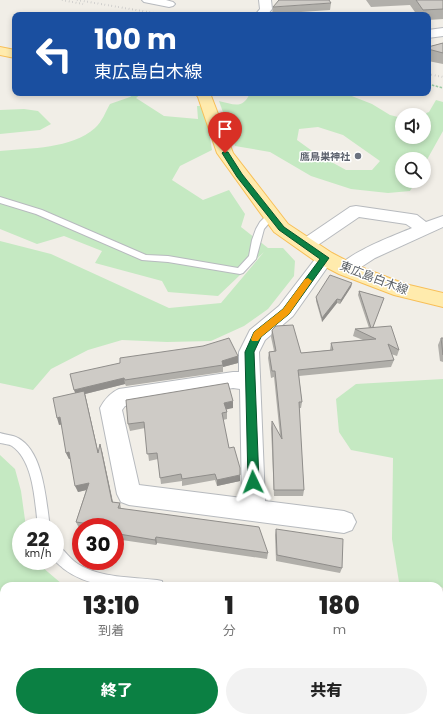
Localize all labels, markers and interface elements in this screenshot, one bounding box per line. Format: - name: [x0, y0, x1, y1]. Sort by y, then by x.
- text: 100 m: [94, 20, 177, 59]
- icon: left: [28, 28, 80, 80]
- text: 東広島白木線: [94, 59, 202, 84]
- map controls: [395, 108, 431, 188]
- button: sound: [395, 108, 431, 144]
- pin: [208, 112, 242, 153]
- icon: arrive: [214, 118, 236, 140]
- place label: 鷹鳥巣神社: [300, 149, 351, 164]
- marker: 鷹鳥巣神社: [353, 151, 363, 161]
- button: search: [395, 152, 431, 188]
- street label: 東広島白木線: [338, 257, 411, 298]
- position arrow: [232, 461, 274, 503]
- speed limit sign: 30: [72, 518, 124, 570]
- text: 22: [27, 525, 49, 553]
- text: km/h: [25, 546, 51, 561]
- text: 13:10: [83, 589, 139, 622]
- text: 1: [225, 589, 234, 622]
- text: 180: [319, 589, 360, 622]
- text: m: [333, 620, 346, 639]
- text: 到着: [98, 621, 124, 640]
- text: 分: [223, 621, 236, 640]
- button: 終了: [16, 668, 218, 714]
- button: 共有: [226, 668, 427, 714]

